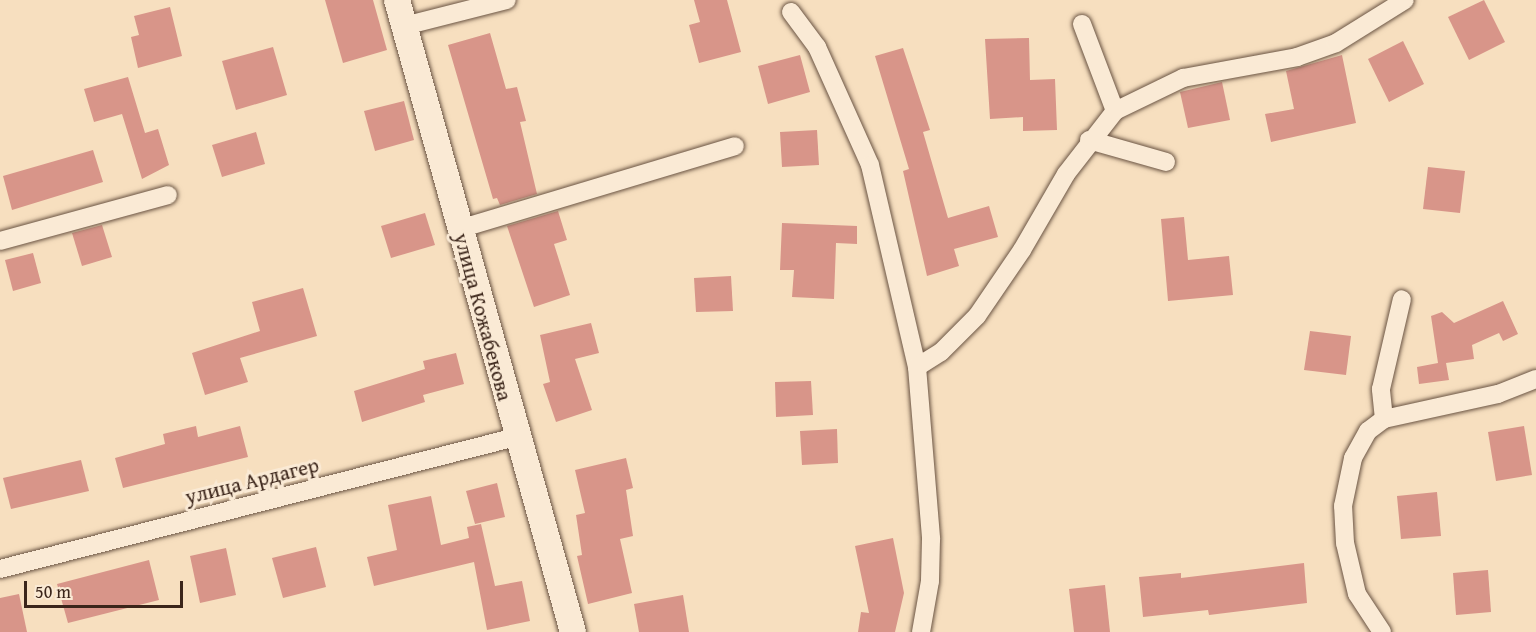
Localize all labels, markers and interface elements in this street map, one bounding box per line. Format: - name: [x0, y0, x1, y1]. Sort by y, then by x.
- street label: улица Кожабекова: [448, 230, 518, 404]
- street label: улица Ардагер: [183, 452, 321, 510]
- scale bar: [27, 569, 186, 607]
- text: 50 m: [35, 578, 71, 605]

